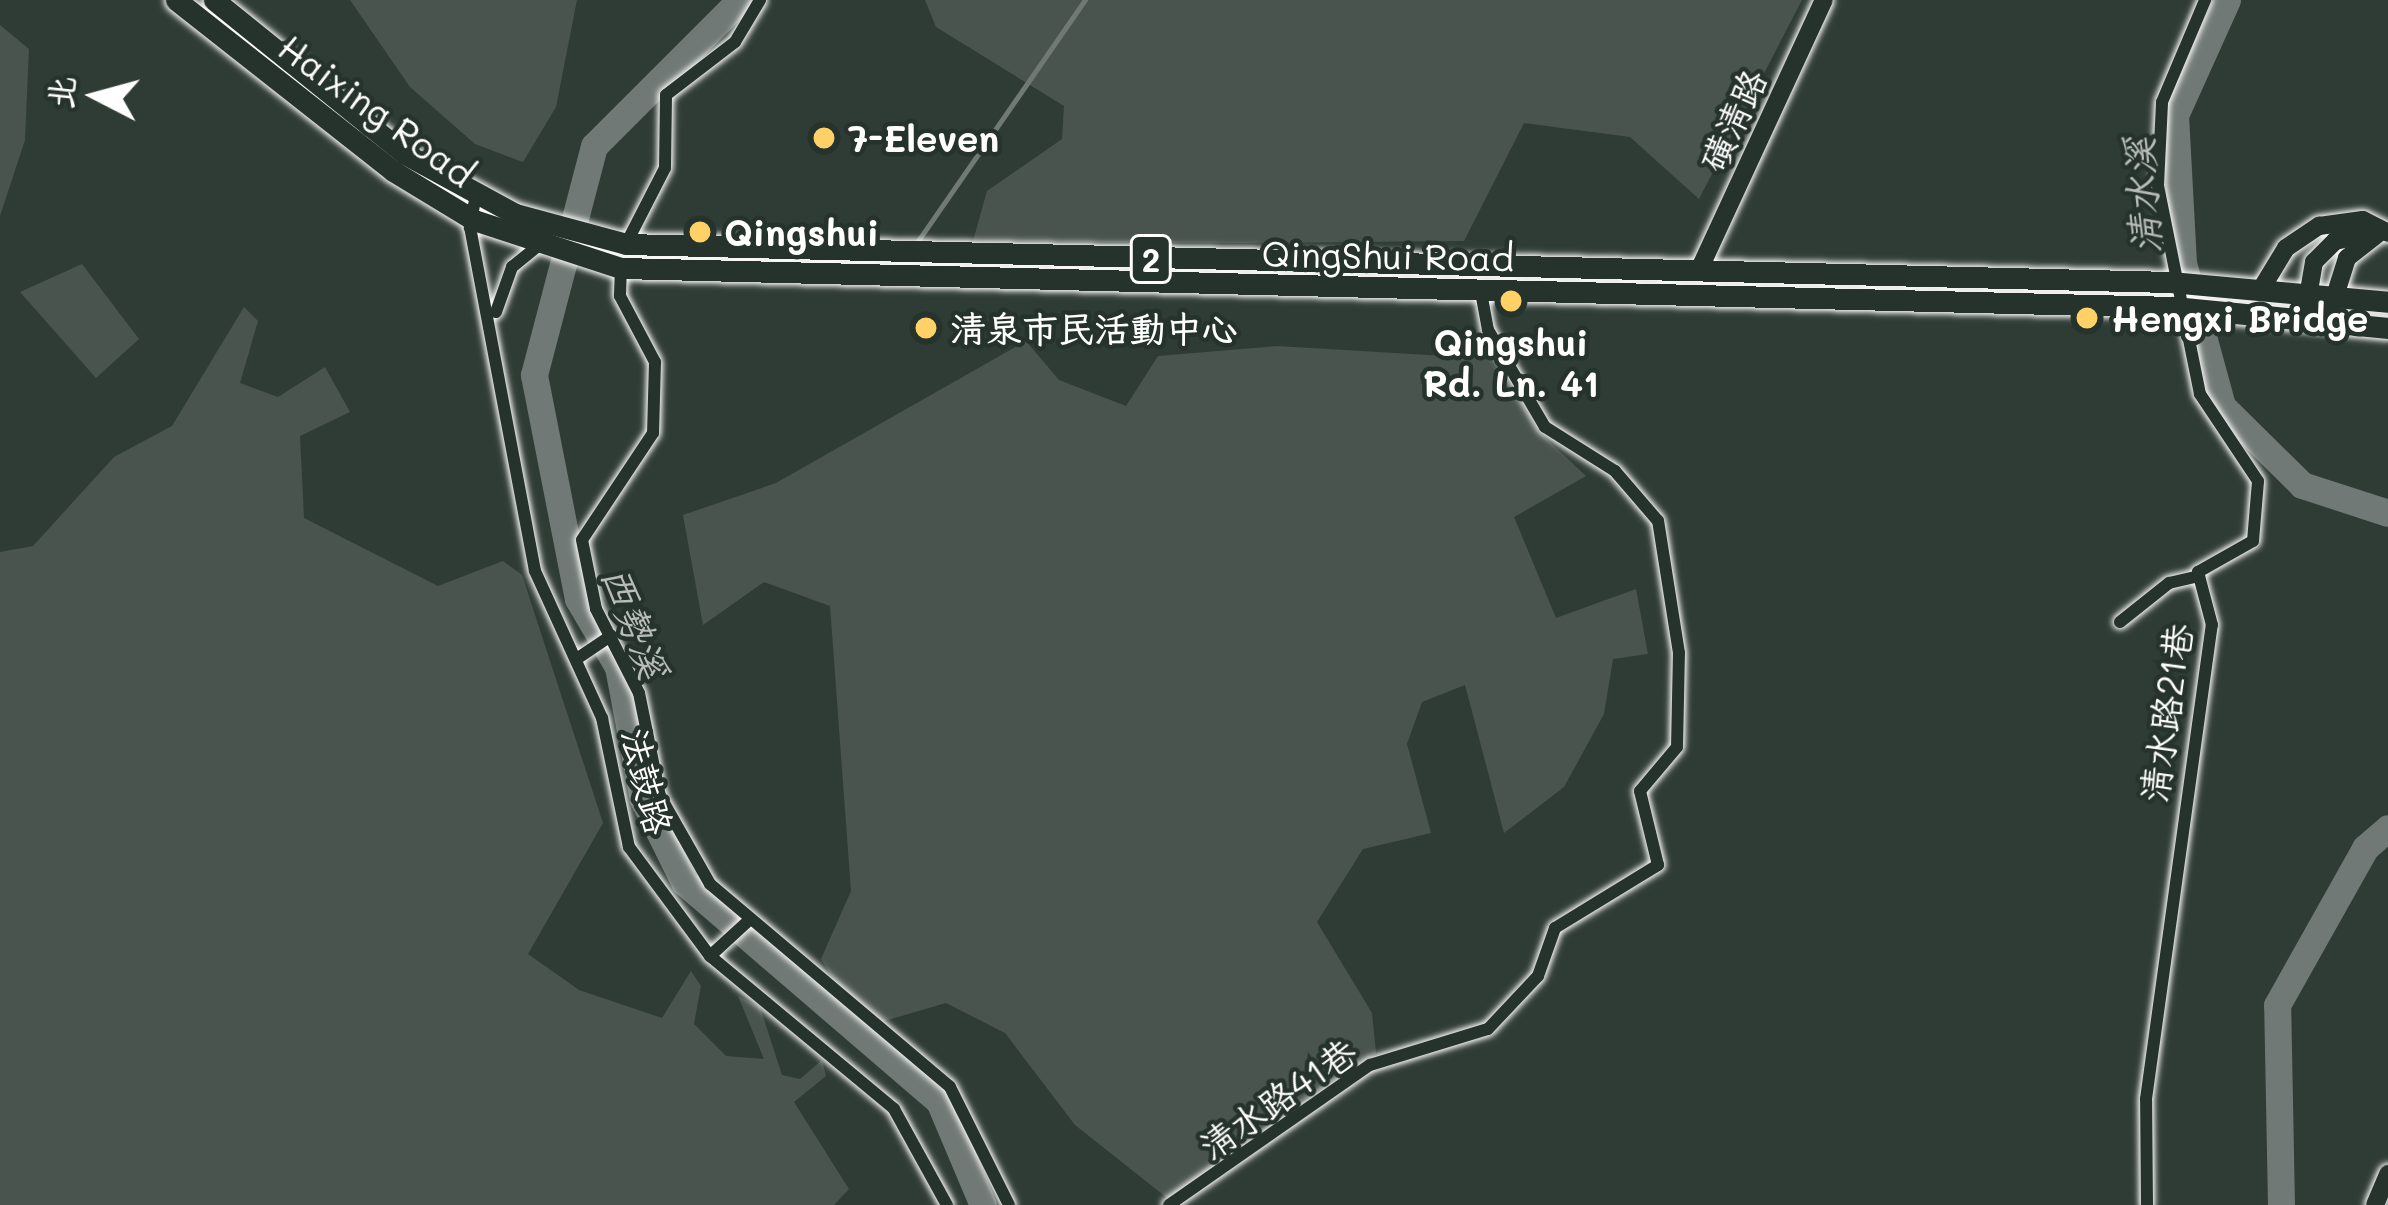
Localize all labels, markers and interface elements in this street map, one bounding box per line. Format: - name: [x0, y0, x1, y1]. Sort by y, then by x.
- street label: Haixing Road: [271, 25, 483, 195]
- north arrow: [36, 36, 156, 156]
- street label: 磺清路: [1690, 62, 1774, 178]
- text: 北: [37, 74, 83, 111]
- place label: 7-Eleven: [848, 116, 999, 160]
- marker: 7-Eleven: [811, 125, 837, 151]
- water label: 清水溪: [2115, 136, 2169, 256]
- place label: Qingshui: [724, 210, 879, 254]
- marker: Qingshui: [687, 219, 713, 245]
- street label: QingShui Road: [1261, 231, 1515, 279]
- road number: 2: [1127, 232, 1175, 286]
- marker: Qingshui Rd. Ln. 41: [1498, 288, 1524, 314]
- place label: Hengxi Bridge: [2111, 296, 2369, 340]
- marker: Hengxi Bridge: [2074, 305, 2100, 331]
- place label: 清泉市民活動中心: [950, 306, 1238, 350]
- marker: 清泉市民活動中心: [913, 315, 939, 341]
- place label: Qingshui Rd. Ln. 41: [1423, 319, 1599, 404]
- water label: 西勢溪: [592, 559, 678, 685]
- street label: 清水路21巷: [2131, 621, 2199, 805]
- street label: 法鼓路: [614, 723, 682, 839]
- street label: 清水路41巷: [1190, 1028, 1364, 1168]

